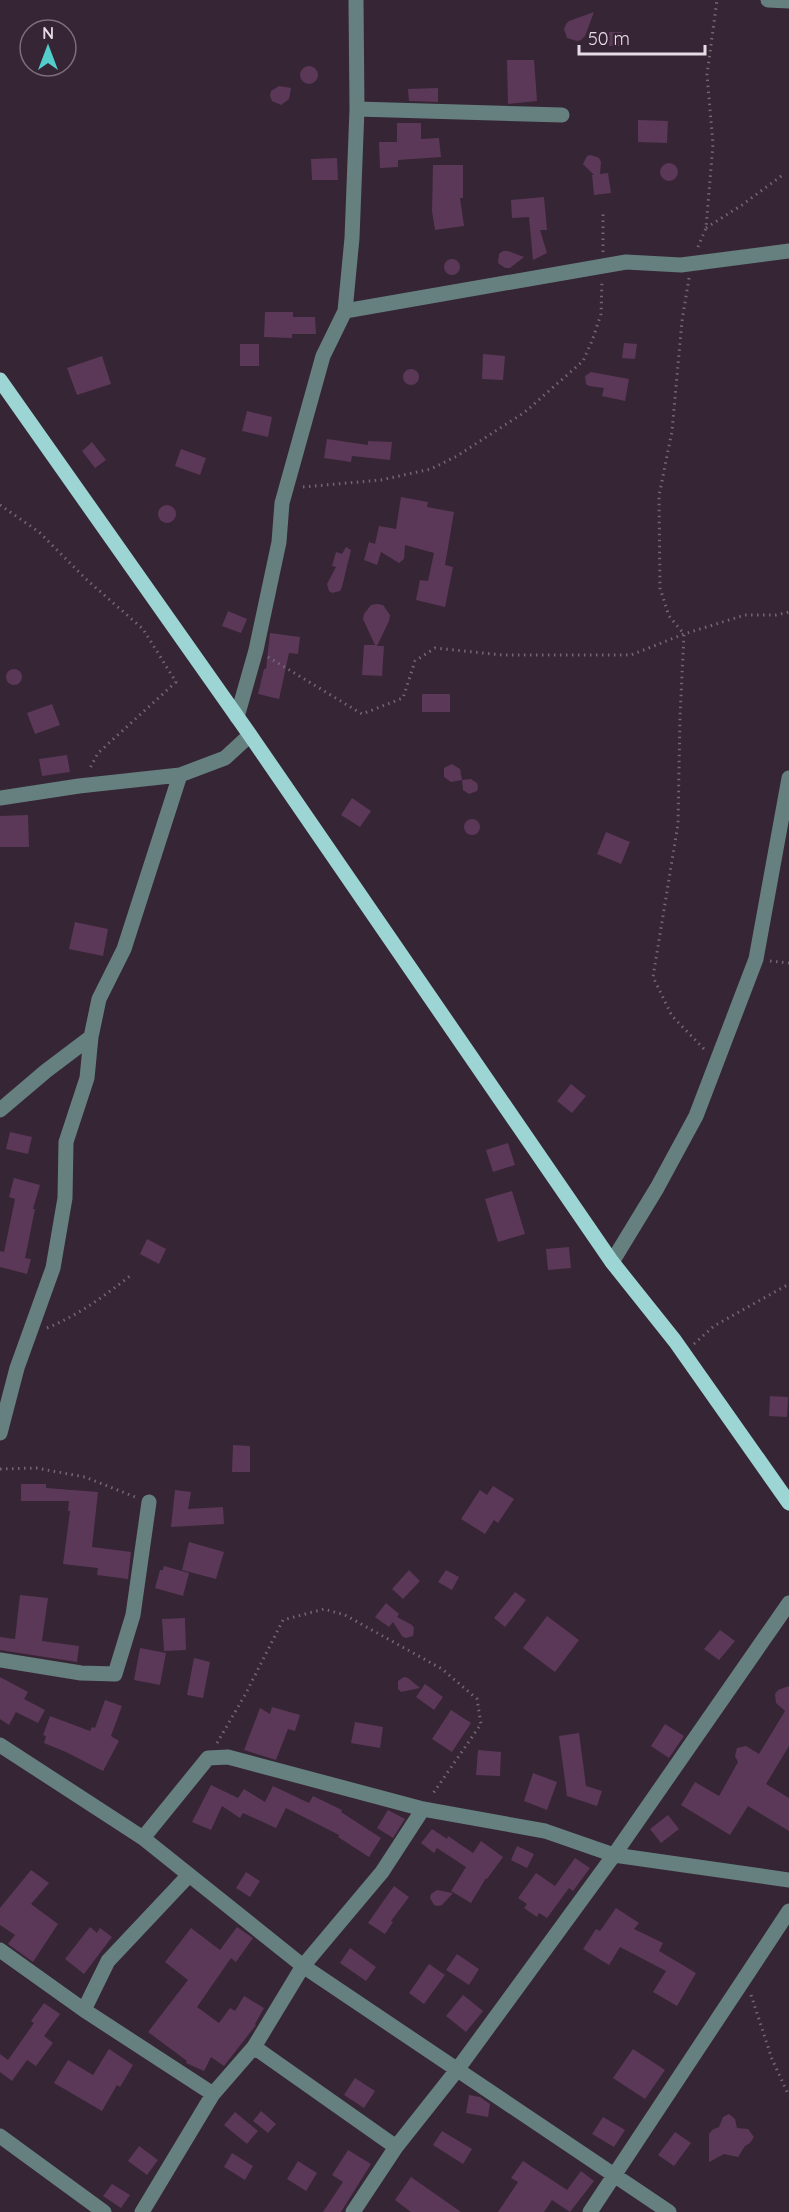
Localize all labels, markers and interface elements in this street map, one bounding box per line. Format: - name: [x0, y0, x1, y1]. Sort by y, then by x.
- north arrow: [18, 18, 78, 78]
- scale bar: [579, 18, 705, 56]
- text: N: [42, 23, 54, 43]
- text: 50 m: [588, 27, 630, 50]

